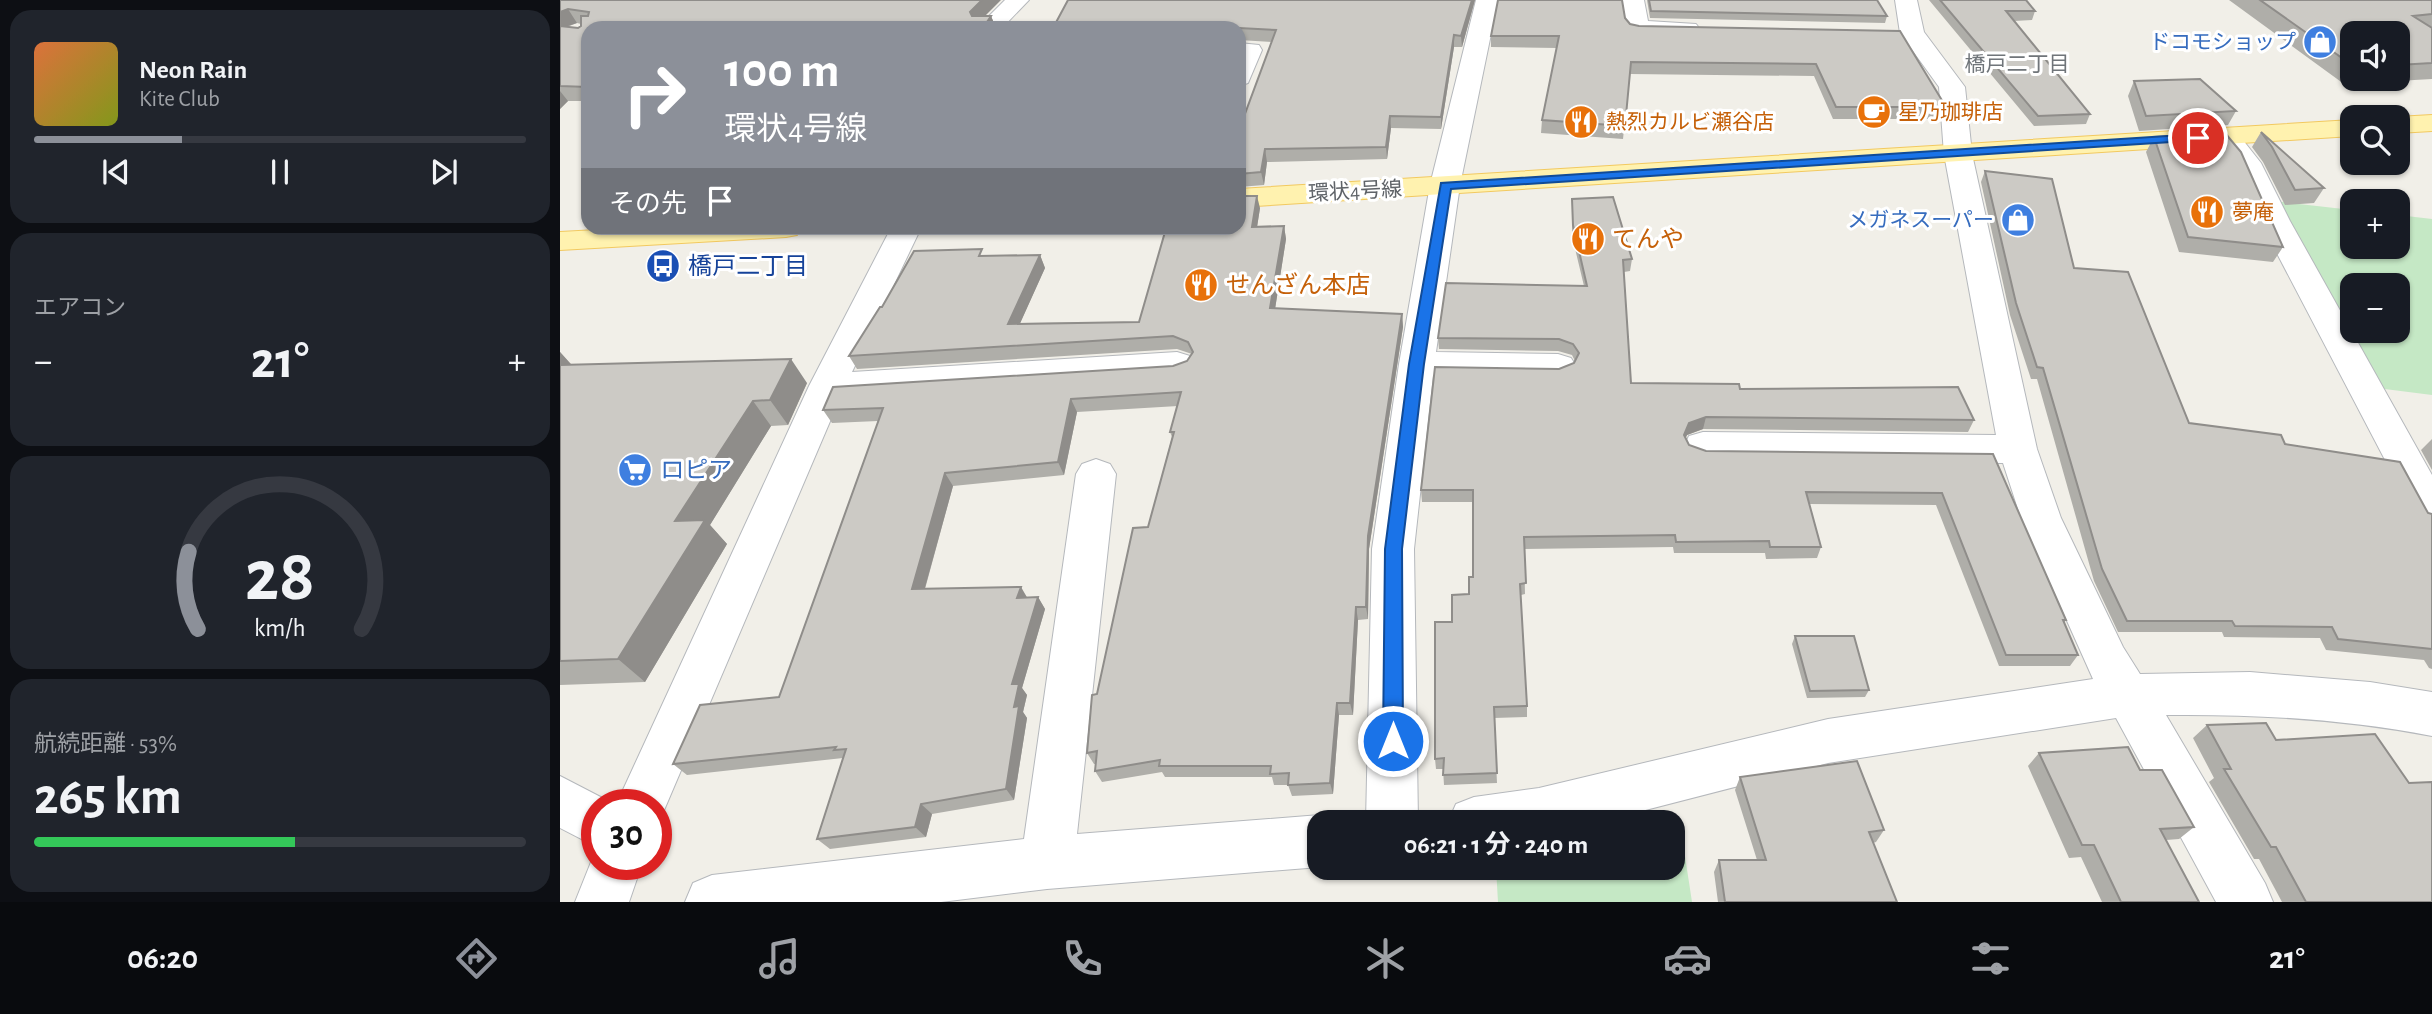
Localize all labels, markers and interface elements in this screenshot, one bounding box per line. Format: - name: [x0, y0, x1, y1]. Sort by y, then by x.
- map controls: [2340, 21, 2410, 343]
- button: sound: [2340, 21, 2410, 91]
- shop icon: ドコモショップ: [2301, 23, 2339, 61]
- place label: ドコモショップ: [2149, 31, 2296, 53]
- text: 100 m: [724, 47, 840, 96]
- icon: right: [609, 49, 700, 140]
- district label: 橋戸二丁目: [1965, 53, 2070, 75]
- text: Neon Rain: [139, 57, 247, 83]
- text: Kite Club: [139, 88, 220, 111]
- cafe icon: 星乃珈琲店: [1855, 93, 1893, 131]
- place label: 星乃珈琲店: [1898, 101, 2003, 123]
- restaurant icon: 熱烈カルビ瀬谷店: [1562, 103, 1600, 141]
- button: search: [2340, 105, 2410, 175]
- pin: [2168, 108, 2228, 168]
- place label: 熱烈カルビ瀬谷店: [1606, 111, 1774, 133]
- text: 環状4号線: [724, 113, 867, 145]
- icon: arrive: [2179, 119, 2217, 157]
- icon: previous: [97, 153, 135, 191]
- icon: pause: [261, 153, 299, 191]
- icon: next: [425, 153, 463, 191]
- street label: 環状4号線: [1307, 178, 1403, 204]
- icon: arrive: [701, 182, 739, 220]
- button: +: [2340, 189, 2410, 259]
- text: その先: [609, 191, 687, 217]
- restaurant icon: 夢庵: [2188, 193, 2226, 231]
- shop icon: メガネスーパー: [1999, 201, 2037, 239]
- place label: 夢庵: [2232, 201, 2274, 223]
- place label: メガネスーパー: [1847, 209, 1994, 231]
- restaurant icon: てんや: [1569, 220, 1607, 258]
- place label: てんや: [1612, 227, 1684, 252]
- bus stop icon: 橋戸二丁目: [644, 247, 682, 285]
- place label: 橋戸二丁目: [688, 253, 808, 279]
- restaurant icon: せんざん本店: [1182, 266, 1220, 304]
- place label: せんざん本店: [1226, 272, 1370, 298]
- button: −: [2340, 273, 2410, 343]
- text: エアコン: [34, 297, 126, 320]
- text: 21°: [251, 335, 309, 387]
- text: −: [34, 343, 52, 381]
- text: +: [508, 343, 526, 381]
- supermarket icon: ロピア: [616, 451, 654, 489]
- place label: ロピア: [660, 458, 732, 483]
- text: 28: [245, 541, 315, 614]
- text: km/h: [254, 615, 306, 640]
- position arrow: [1356, 704, 1430, 778]
- text: 航続距離 · 53%: [34, 733, 177, 756]
- text: 265 km: [34, 771, 182, 823]
- speed limit sign: 30: [581, 789, 672, 880]
- text: 06:21 · 1 分 · 240 m: [1404, 832, 1588, 858]
- icon: directions: [452, 934, 501, 983]
- icon: music: [755, 934, 804, 983]
- icon: phone: [1058, 934, 1107, 983]
- icon: climate: [1361, 934, 1410, 983]
- icon: car: [1663, 934, 1712, 983]
- icon: filters: [1966, 934, 2015, 983]
- text: 06:20: [127, 942, 198, 974]
- text: 21°: [2269, 942, 2305, 974]

